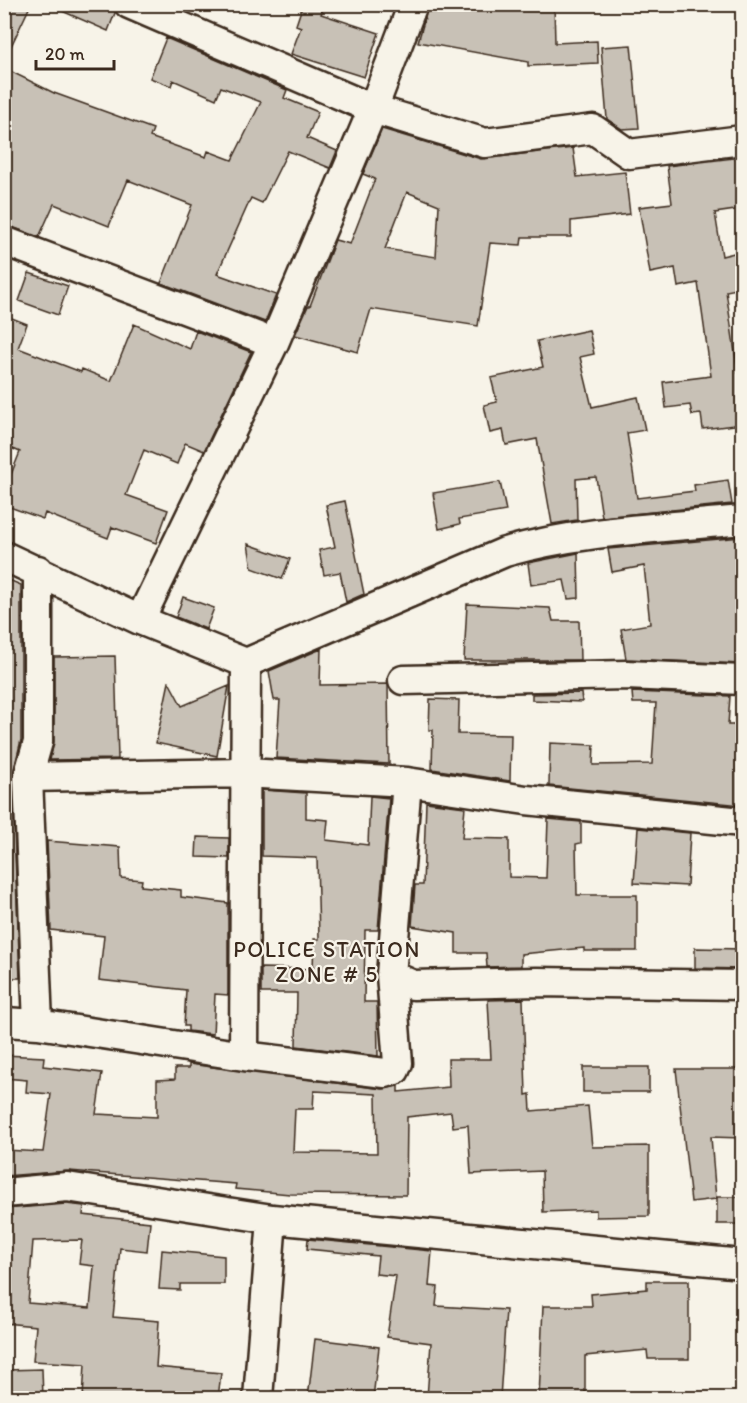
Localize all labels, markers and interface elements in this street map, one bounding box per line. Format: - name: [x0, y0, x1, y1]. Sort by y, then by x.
- scale bar: [36, 33, 114, 71]
- text: 20 m: [45, 43, 85, 65]
- district label: POLICE STATION ZONE # 5: [233, 936, 421, 988]

